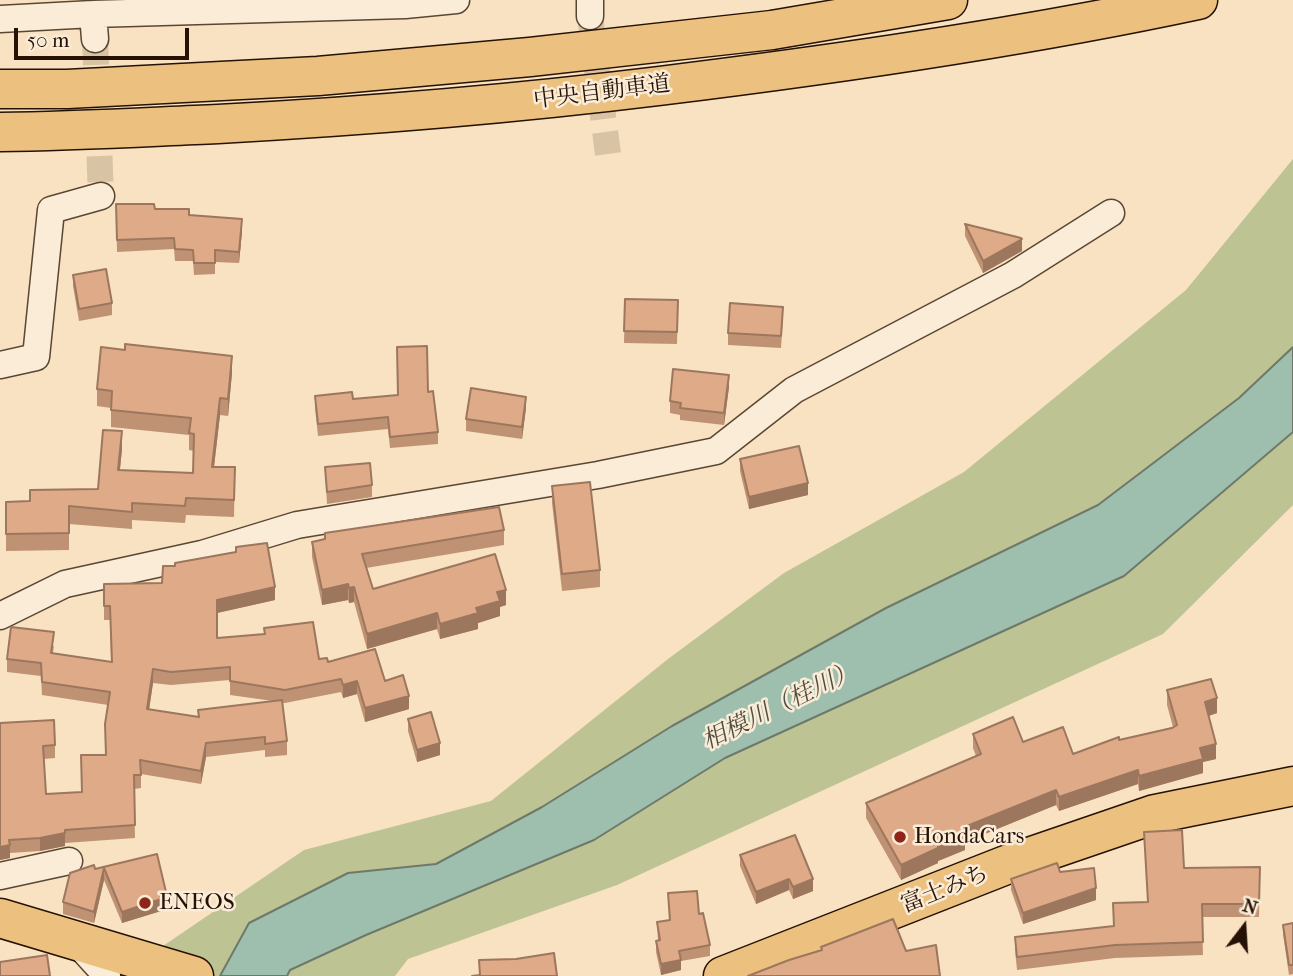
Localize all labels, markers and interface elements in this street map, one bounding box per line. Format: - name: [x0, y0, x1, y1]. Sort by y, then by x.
- scale bar: [18, 14, 192, 58]
- text: 50 m: [27, 28, 70, 52]
- street label: 中央自動車道: [532, 71, 672, 115]
- water label: 相模川（桂川）: [698, 657, 862, 757]
- place label: HondaCars: [914, 823, 1024, 851]
- marker: HondaCars: [892, 829, 908, 845]
- street label: 富士みち: [897, 860, 993, 920]
- place label: ENEOS: [159, 889, 235, 917]
- north arrow: [1209, 892, 1279, 962]
- text: N: [1240, 894, 1260, 920]
- marker: ENEOS: [137, 895, 153, 911]

